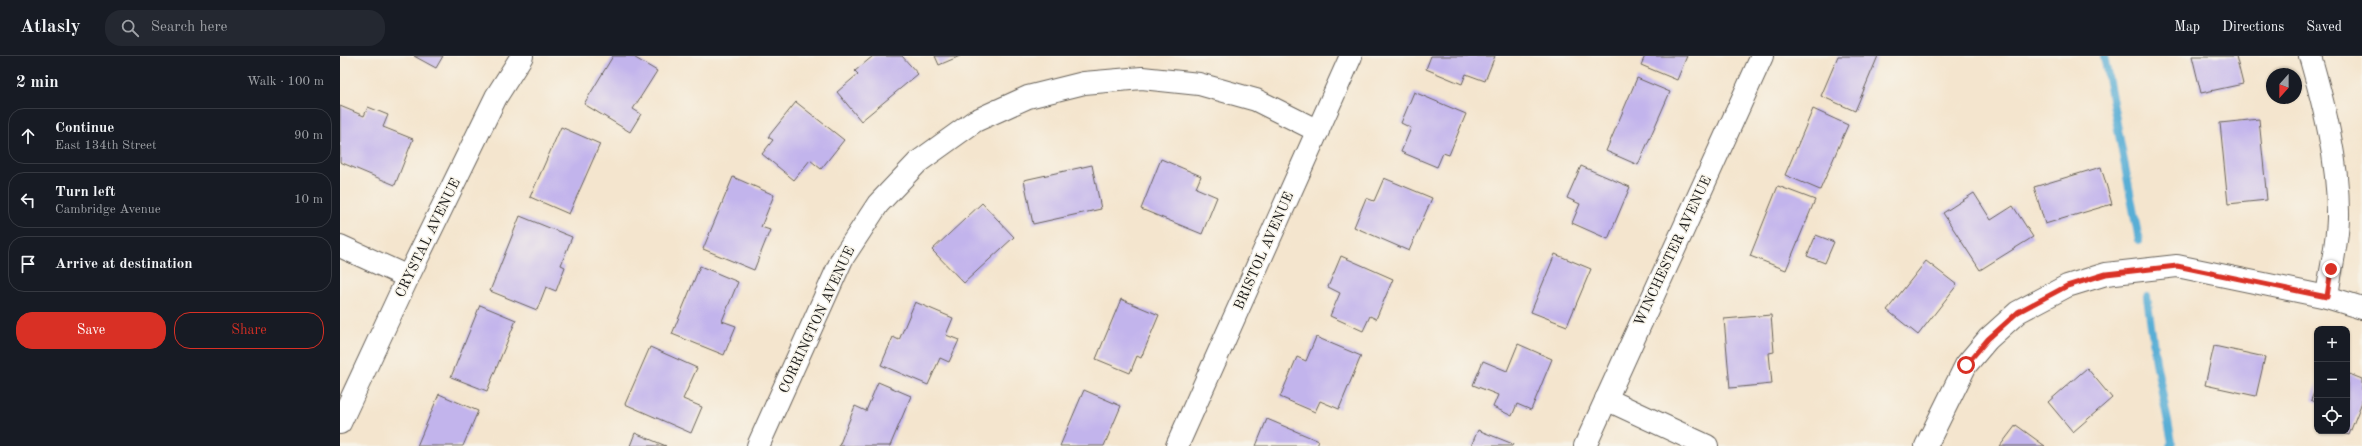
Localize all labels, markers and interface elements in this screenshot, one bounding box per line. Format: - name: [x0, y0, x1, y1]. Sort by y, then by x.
- search box: [105, 10, 385, 46]
- icon: search: [119, 17, 141, 39]
- text: Atlasly: [20, 18, 81, 37]
- text: Search here: [151, 20, 228, 35]
- text: Map: [2174, 20, 2200, 34]
- text: Directions: [2222, 20, 2284, 34]
- text: Saved: [2306, 20, 2342, 34]
- north arrow: [2266, 68, 2302, 104]
- text: 2 min: [16, 74, 59, 91]
- text: Walk · 100 m: [247, 75, 324, 88]
- text: Continue: [55, 121, 114, 136]
- icon: ahead: [17, 125, 39, 147]
- text: 90 m: [294, 129, 323, 142]
- text: East 134th Street: [55, 139, 157, 152]
- street label: WINCHESTER AVENUE: [1632, 174, 1714, 328]
- street label: CRYSTAL AVENUE: [393, 176, 463, 300]
- text: Turn left: [55, 185, 115, 200]
- icon: left: [17, 189, 39, 211]
- street label: BRISTOL AVENUE: [1232, 190, 1296, 312]
- text: 10 m: [294, 193, 323, 206]
- text: Cambridge Avenue: [55, 203, 161, 216]
- street label: CORRINGTON AVENUE: [777, 244, 857, 396]
- icon: arrive: [17, 253, 39, 275]
- text: Arrive at destination: [55, 257, 193, 272]
- route end: [2322, 260, 2340, 278]
- button: Save: [16, 312, 166, 349]
- button: Share: [174, 312, 324, 349]
- map controls: [2314, 326, 2350, 434]
- button: +: [2314, 326, 2350, 362]
- route start: [1957, 356, 1975, 374]
- button: −: [2314, 362, 2350, 398]
- button: locate: [2314, 398, 2350, 434]

